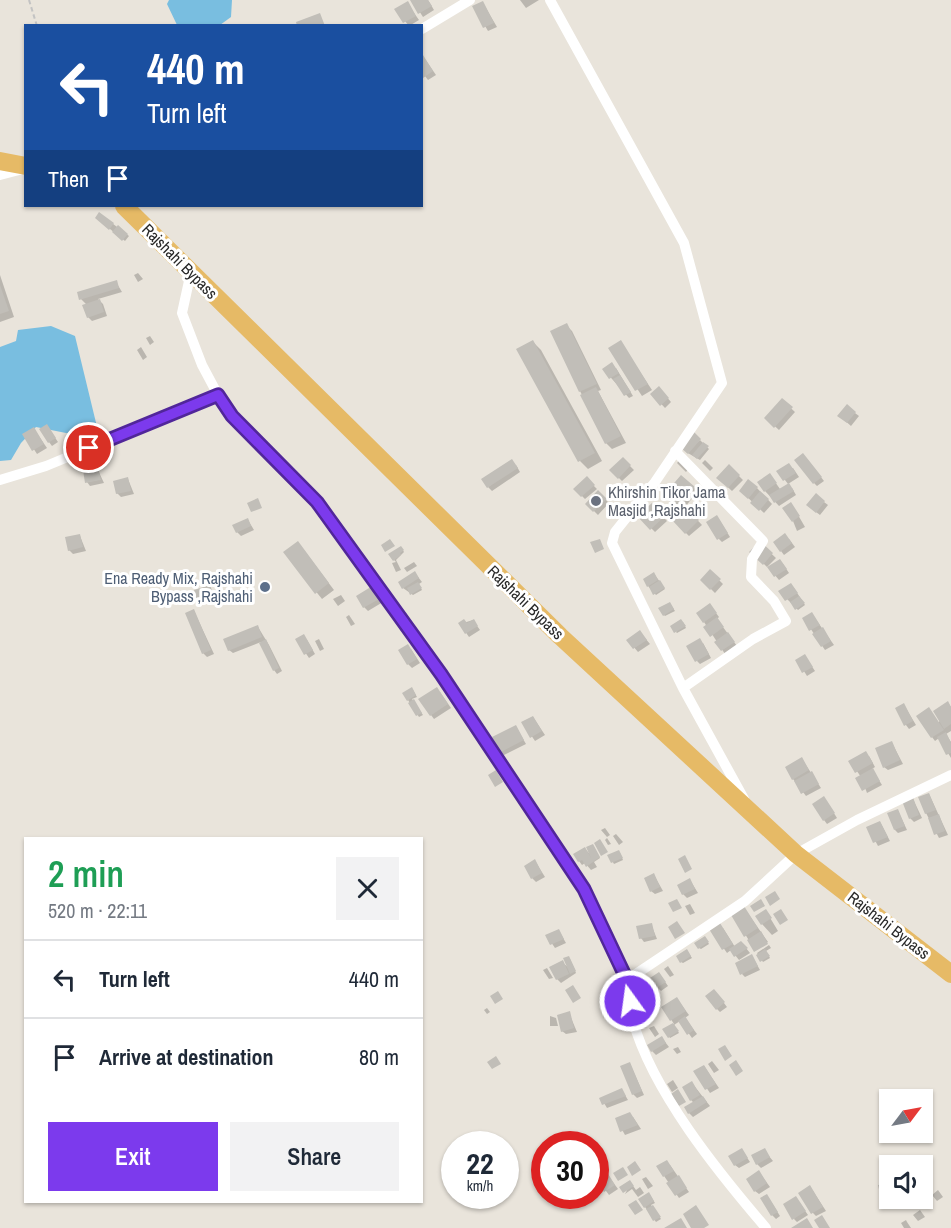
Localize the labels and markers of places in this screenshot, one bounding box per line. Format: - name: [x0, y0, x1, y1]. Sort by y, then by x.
- pin: [63, 422, 114, 473]
- place label: Khirshin Tikor Jama Masjid ,Rajshahi: [608, 481, 726, 521]
- marker: Khirshin Tikor Jama Masjid ,Rajshahi: [589, 494, 603, 508]
- place label: Ena Ready Mix, Rajshahi Bypass ,Rajshahi: [104, 567, 253, 607]
- marker: Ena Ready Mix, Rajshahi Bypass ,Rajshahi: [258, 580, 272, 594]

